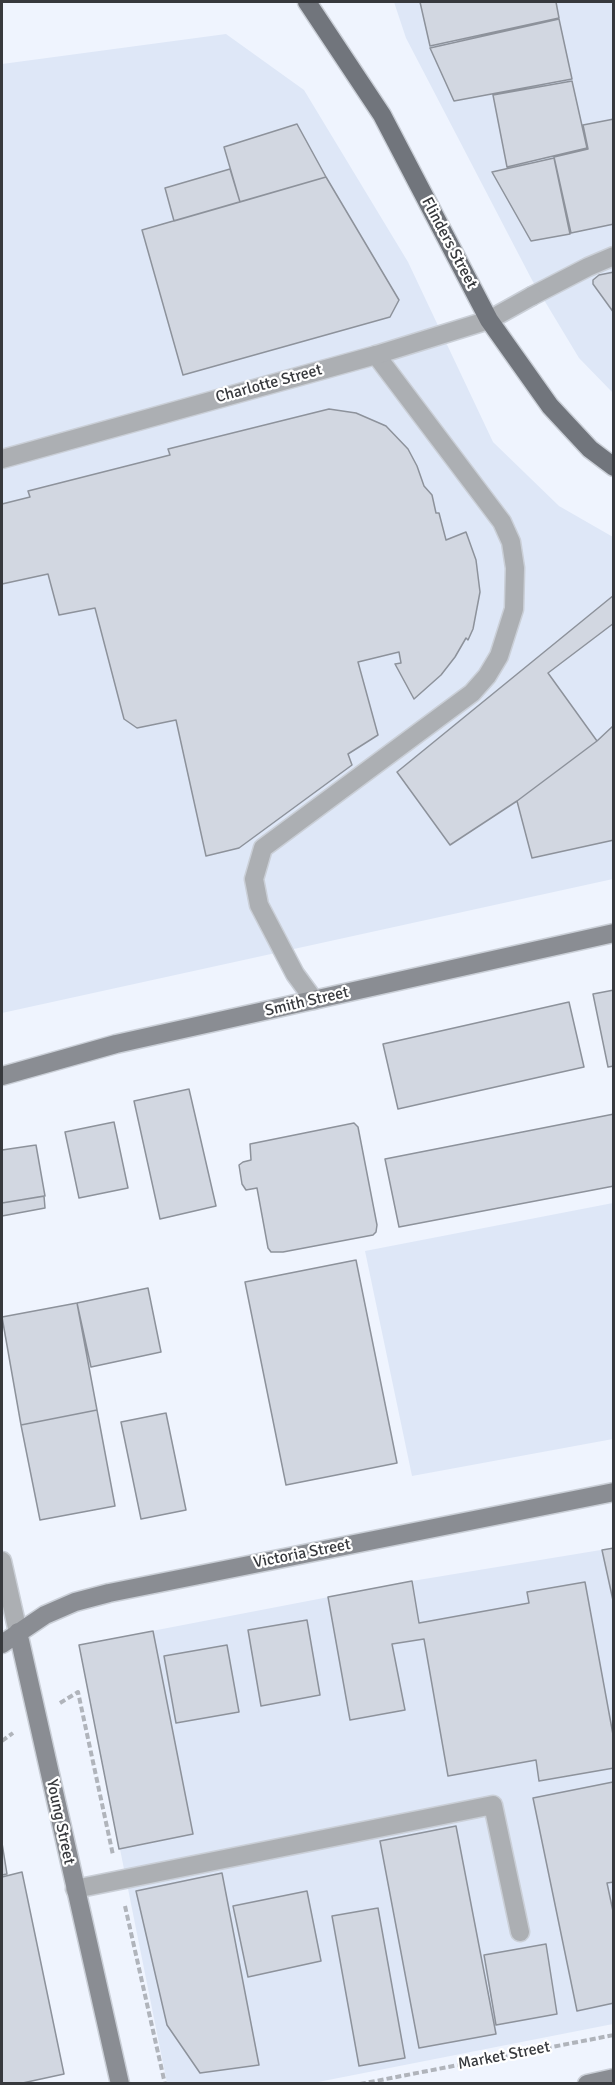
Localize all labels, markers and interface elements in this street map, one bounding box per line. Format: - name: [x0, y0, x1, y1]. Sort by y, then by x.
- street label: Flinders Street: [417, 194, 481, 292]
- street label: Charlotte Street: [214, 361, 324, 407]
- street label: Smith Street: [263, 983, 351, 1021]
- street label: Victoria Street: [252, 1535, 352, 1573]
- street label: Young Street: [42, 1778, 78, 1866]
- street label: Market Street: [456, 2038, 552, 2074]

